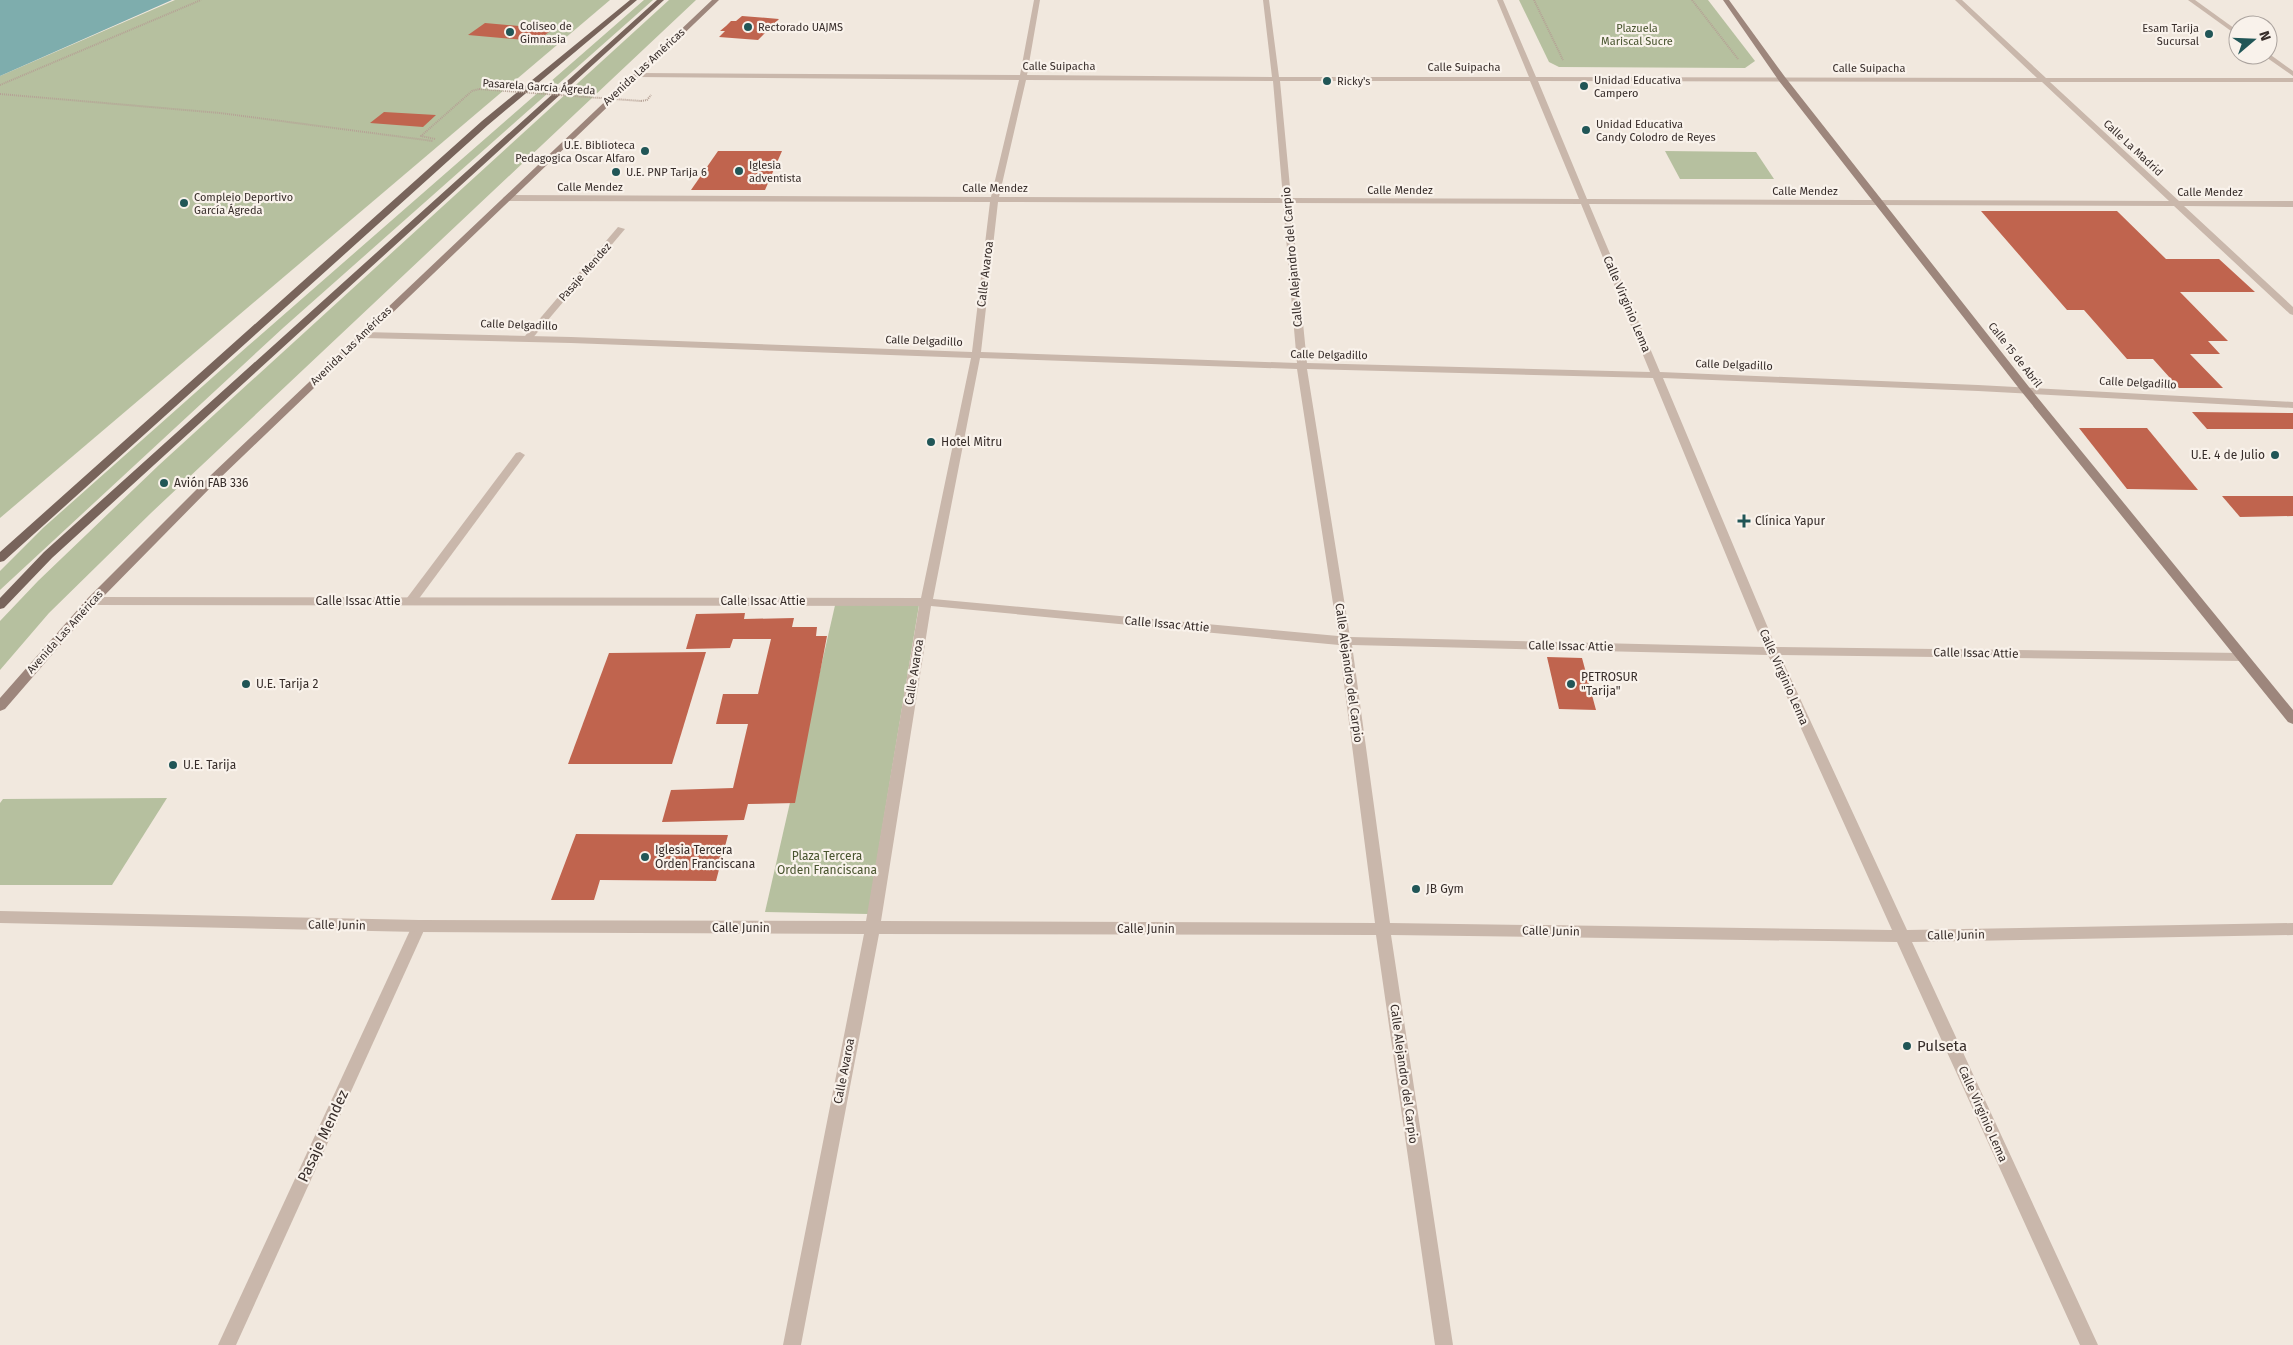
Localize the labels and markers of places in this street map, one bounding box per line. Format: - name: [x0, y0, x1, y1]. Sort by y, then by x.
- place label: Coliseo de Gimnasia: [520, 20, 572, 46]
- marker: Rectorado UAJMS: [742, 21, 754, 33]
- place label: Rectorado UAJMS: [758, 21, 843, 34]
- place label: Esam Tarija Sucursal: [2142, 22, 2199, 48]
- marker: Coliseo de Gimnasia: [504, 26, 516, 38]
- marker: Esam Tarija Sucursal: [2203, 28, 2215, 40]
- place label: Unidad Educativa Campero: [1594, 74, 1681, 100]
- marker: Ricky's: [1321, 75, 1333, 87]
- place label: Ricky's: [1337, 75, 1371, 88]
- marker: Unidad Educativa Campero: [1578, 80, 1590, 92]
- place label: Unidad Educativa Candy Colodro de Reyes: [1596, 118, 1716, 144]
- marker: Unidad Educativa Candy Colodro de Reyes: [1580, 124, 1592, 136]
- place label: U.E. Biblioteca Pedagogica Oscar Alfaro: [515, 139, 635, 165]
- marker: U.E. Biblioteca Pedagogica Oscar Alfaro: [639, 145, 651, 157]
- place label: Iglesia adventista: [749, 159, 801, 185]
- marker: Iglesia adventista: [733, 165, 745, 177]
- marker: U.E. PNP Tarija 6: [610, 166, 622, 178]
- place label: U.E. PNP Tarija 6: [626, 166, 707, 179]
- place label: Complejo Deportivo García Ágreda: [194, 191, 293, 217]
- marker: Complejo Deportivo García Ágreda: [178, 197, 190, 209]
- place label: Hotel Mitru: [941, 435, 1002, 449]
- marker: Hotel Mitru: [925, 436, 937, 448]
- place label: U.E. 4 de Julio: [2191, 448, 2265, 462]
- marker: U.E. 4 de Julio: [2269, 449, 2281, 461]
- place label: Avión FAB 336: [174, 476, 248, 490]
- marker: Avión FAB 336: [158, 477, 170, 489]
- marker: Clínica Yapur: [1737, 514, 1751, 528]
- place label: Clínica Yapur: [1755, 514, 1826, 528]
- place label: PETROSUR "Tarija": [1581, 670, 1638, 698]
- place label: U.E. Tarija 2: [256, 677, 318, 691]
- marker: U.E. Tarija 2: [240, 678, 252, 690]
- marker: PETROSUR "Tarija": [1565, 678, 1577, 690]
- place label: U.E. Tarija: [183, 758, 236, 772]
- marker: U.E. Tarija: [167, 759, 179, 771]
- place label: Iglesia Tercera Orden Franciscana: [655, 843, 755, 871]
- marker: Iglesia Tercera Orden Franciscana: [639, 851, 651, 863]
- place label: JB Gym: [1426, 882, 1464, 896]
- marker: JB Gym: [1410, 883, 1422, 895]
- place label: Pulseta: [1917, 1037, 1967, 1055]
- marker: Pulseta: [1901, 1040, 1913, 1052]

